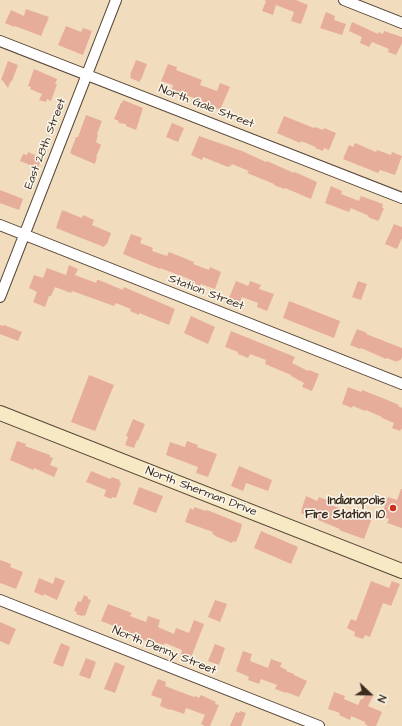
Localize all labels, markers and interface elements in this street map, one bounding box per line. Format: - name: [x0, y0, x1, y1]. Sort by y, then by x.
- street label: North Gale Street: [156, 82, 256, 132]
- street label: East 28th Street: [22, 97, 70, 191]
- street label: Station Street: [166, 272, 246, 314]
- street label: North Sherman Drive: [143, 464, 259, 520]
- place label: Indianapolis Fire Station 10: [305, 494, 385, 522]
- marker: Indianapolis Fire Station 10: [388, 503, 398, 513]
- street label: North Denny Street: [110, 624, 218, 678]
- north arrow: [350, 674, 390, 714]
- text: N: [373, 693, 390, 705]

